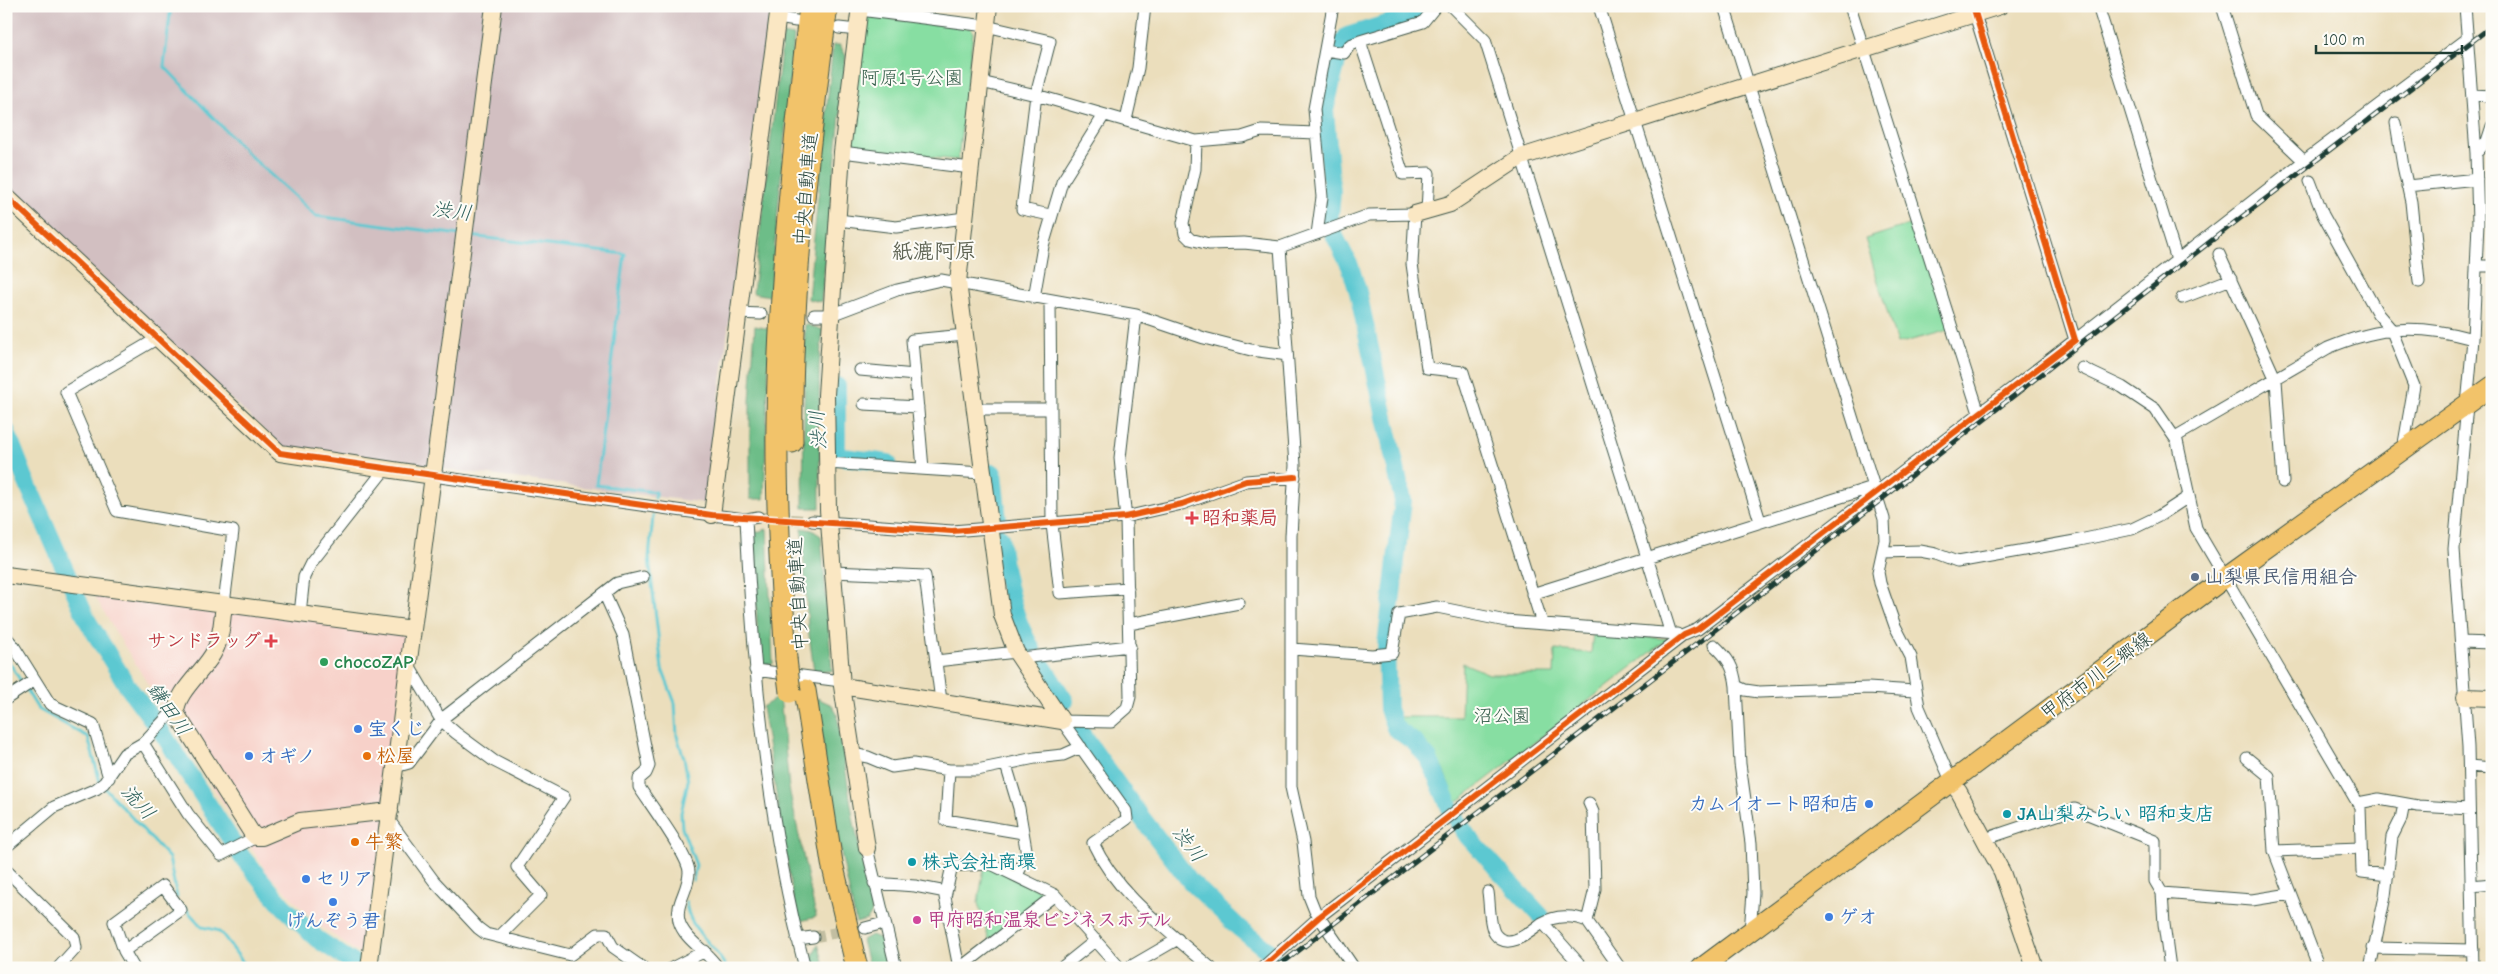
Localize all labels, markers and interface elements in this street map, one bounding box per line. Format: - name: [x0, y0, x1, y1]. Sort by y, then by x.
- scale bar: [2316, 22, 2462, 54]
- text: 100 m: [2323, 31, 2365, 49]
- park label: 阿原1号公園: [861, 67, 963, 89]
- street label: 中央自動車道: [790, 131, 822, 247]
- water label: 渋川: [431, 197, 473, 225]
- district label: 紙漉阿原: [892, 239, 976, 263]
- water label: 渋川: [805, 409, 831, 451]
- place label: 昭和薬局: [1202, 507, 1278, 529]
- marker: 昭和薬局: [1186, 512, 1198, 524]
- street label: 中央自動車道: [784, 536, 812, 652]
- place label: 山梨県民信用組合: [2205, 566, 2357, 588]
- marker: 山梨県民信用組合: [2189, 571, 2201, 583]
- street label: 甲府市川三郷線: [2036, 627, 2156, 725]
- place label: サンドラッグ: [147, 630, 261, 652]
- marker: サンドラッグ: [265, 635, 277, 647]
- place label: chocoZAP: [334, 651, 414, 673]
- marker: chocoZAP: [318, 656, 330, 668]
- water label: 鎌田川: [142, 678, 196, 740]
- park label: 沼公園: [1473, 705, 1531, 727]
- place label: 宝くじ: [368, 718, 425, 740]
- marker: 宝くじ: [352, 723, 364, 735]
- place label: オギノ: [259, 745, 316, 767]
- place label: 松屋: [377, 745, 415, 767]
- marker: オギノ: [243, 750, 255, 762]
- marker: 松屋: [361, 750, 373, 762]
- water label: 流川: [116, 779, 160, 825]
- place label: カムイオート昭和店: [1689, 793, 1859, 815]
- marker: カムイオート昭和店: [1863, 798, 1875, 810]
- place label: JA山梨みらい 昭和支店: [2017, 803, 2214, 825]
- marker: JA山梨みらい 昭和支店: [2001, 808, 2013, 820]
- water label: 渋川: [1168, 821, 1210, 867]
- place label: 牛繁: [365, 831, 403, 853]
- marker: 牛繁: [349, 836, 361, 848]
- place label: 株式会社商環: [922, 851, 1036, 873]
- marker: 株式会社商環: [906, 856, 918, 868]
- place label: セリア: [316, 868, 373, 890]
- marker: セリア: [300, 873, 312, 885]
- marker: げんぞう君: [327, 896, 339, 908]
- place label: ゲオ: [1839, 906, 1877, 928]
- place label: 甲府昭和温泉ビジネスホテル: [927, 909, 1172, 931]
- place label: げんぞう君: [285, 910, 381, 932]
- marker: ゲオ: [1823, 911, 1835, 923]
- marker: 甲府昭和温泉ビジネスホテル: [911, 914, 923, 926]

